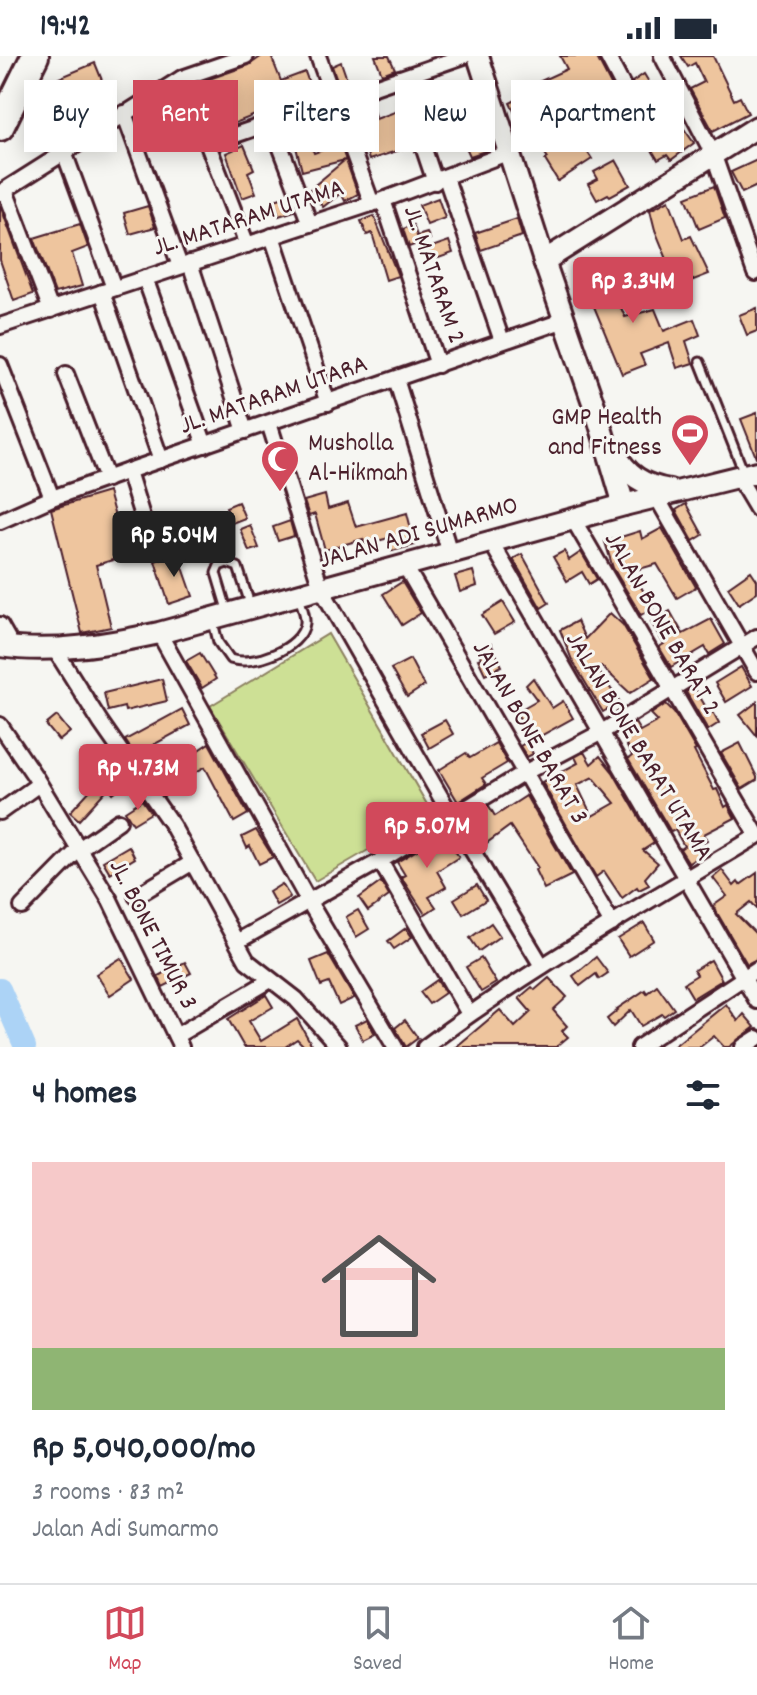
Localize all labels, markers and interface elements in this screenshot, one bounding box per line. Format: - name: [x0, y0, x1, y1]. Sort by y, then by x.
- text: 19:42: [40, 7, 91, 50]
- chip: Buy: [24, 80, 117, 152]
- chip: Rent: [133, 80, 238, 152]
- chip: Filters: [254, 80, 379, 152]
- chip: New: [395, 80, 495, 152]
- chip: Apartment: [511, 80, 684, 152]
- street label: JL. MATARAM UTAMA: [149, 171, 349, 267]
- street label: JL. MATARAM 2: [392, 201, 474, 349]
- pin: Rp 3.34M: [550, 257, 716, 325]
- text: Rp 3.34M: [591, 264, 675, 301]
- street label: JL. MATARAM UTARA: [175, 347, 373, 445]
- place label: GMP Health and Fitness: [548, 400, 662, 467]
- sports icon: GMP Health and Fitness: [669, 412, 711, 467]
- place label: Musholla Al-Hikmah: [308, 426, 408, 493]
- mosque icon: Musholla Al-Hikmah: [259, 438, 301, 493]
- street label: JALAN ADI SUMARMO: [315, 488, 523, 580]
- pin: Rp 5.04M: [91, 511, 257, 579]
- text: Rp 5.04M: [130, 518, 218, 555]
- street label: JALAN BONE BARAT 2: [593, 525, 729, 723]
- street label: JALAN BONE BARAT UTAMA: [555, 625, 721, 869]
- street label: JALAN BONE BARAT 3: [461, 634, 597, 832]
- pin: Rp 4.73M: [55, 744, 221, 812]
- text: Rp 4.73M: [97, 751, 179, 788]
- pin: Rp 5.07M: [344, 802, 510, 870]
- text: Rp 5.07M: [384, 809, 470, 846]
- street label: JL. BONE TIMUR 3: [98, 853, 206, 1017]
- text: 4 homes: [32, 1071, 137, 1120]
- icon: filters: [681, 1073, 725, 1117]
- icon: home: [307, 1214, 451, 1358]
- text: Rp 5,040,000/mo: [32, 1426, 256, 1475]
- text: 3 rooms · 83 m²: [32, 1475, 184, 1512]
- text: Jalan Adi Sumarmo: [32, 1512, 219, 1549]
- tab: Map: [103, 1601, 147, 1680]
- tab: Saved: [353, 1601, 402, 1680]
- tab: Home: [608, 1601, 654, 1680]

